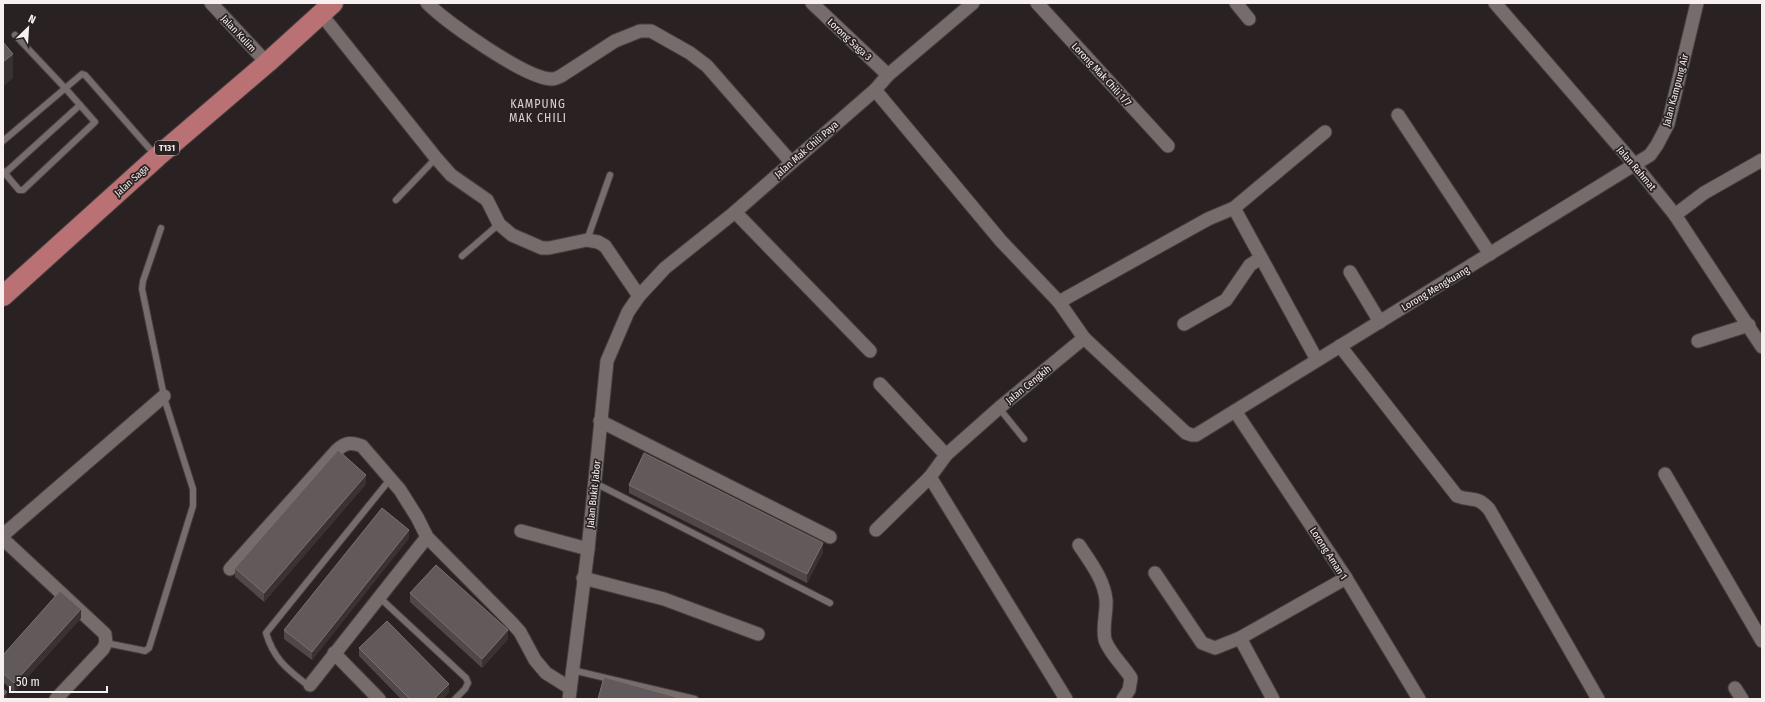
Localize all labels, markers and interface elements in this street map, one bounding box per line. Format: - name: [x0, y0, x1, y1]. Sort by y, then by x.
- north arrow: [8, 8, 48, 48]
- text: N: [26, 12, 38, 27]
- street label: Jalan Kulim: [218, 13, 258, 55]
- street label: Lorong Saga 3: [825, 16, 874, 64]
- street label: Lorong Mak Chili 1/7: [1069, 41, 1134, 109]
- street label: Jalan Kampung Air: [1661, 52, 1692, 128]
- district label: KAMPUNG MAK CHILI: [509, 97, 567, 125]
- street label: Jalan Mak Chili Paya: [772, 119, 841, 181]
- road number: T131: [155, 141, 179, 155]
- street label: Jalan Rahmat: [1614, 144, 1659, 194]
- street label: Jalan Saga: [112, 162, 151, 199]
- street label: Lorong Mengkuang: [1399, 264, 1472, 314]
- street label: Jalan Cengkih: [1004, 363, 1054, 407]
- street label: Jalan Bukit Jabor: [584, 459, 604, 528]
- street label: Lorong Aman 1: [1307, 525, 1349, 582]
- scale bar: [10, 668, 107, 694]
- text: 50 m: [16, 675, 40, 689]

